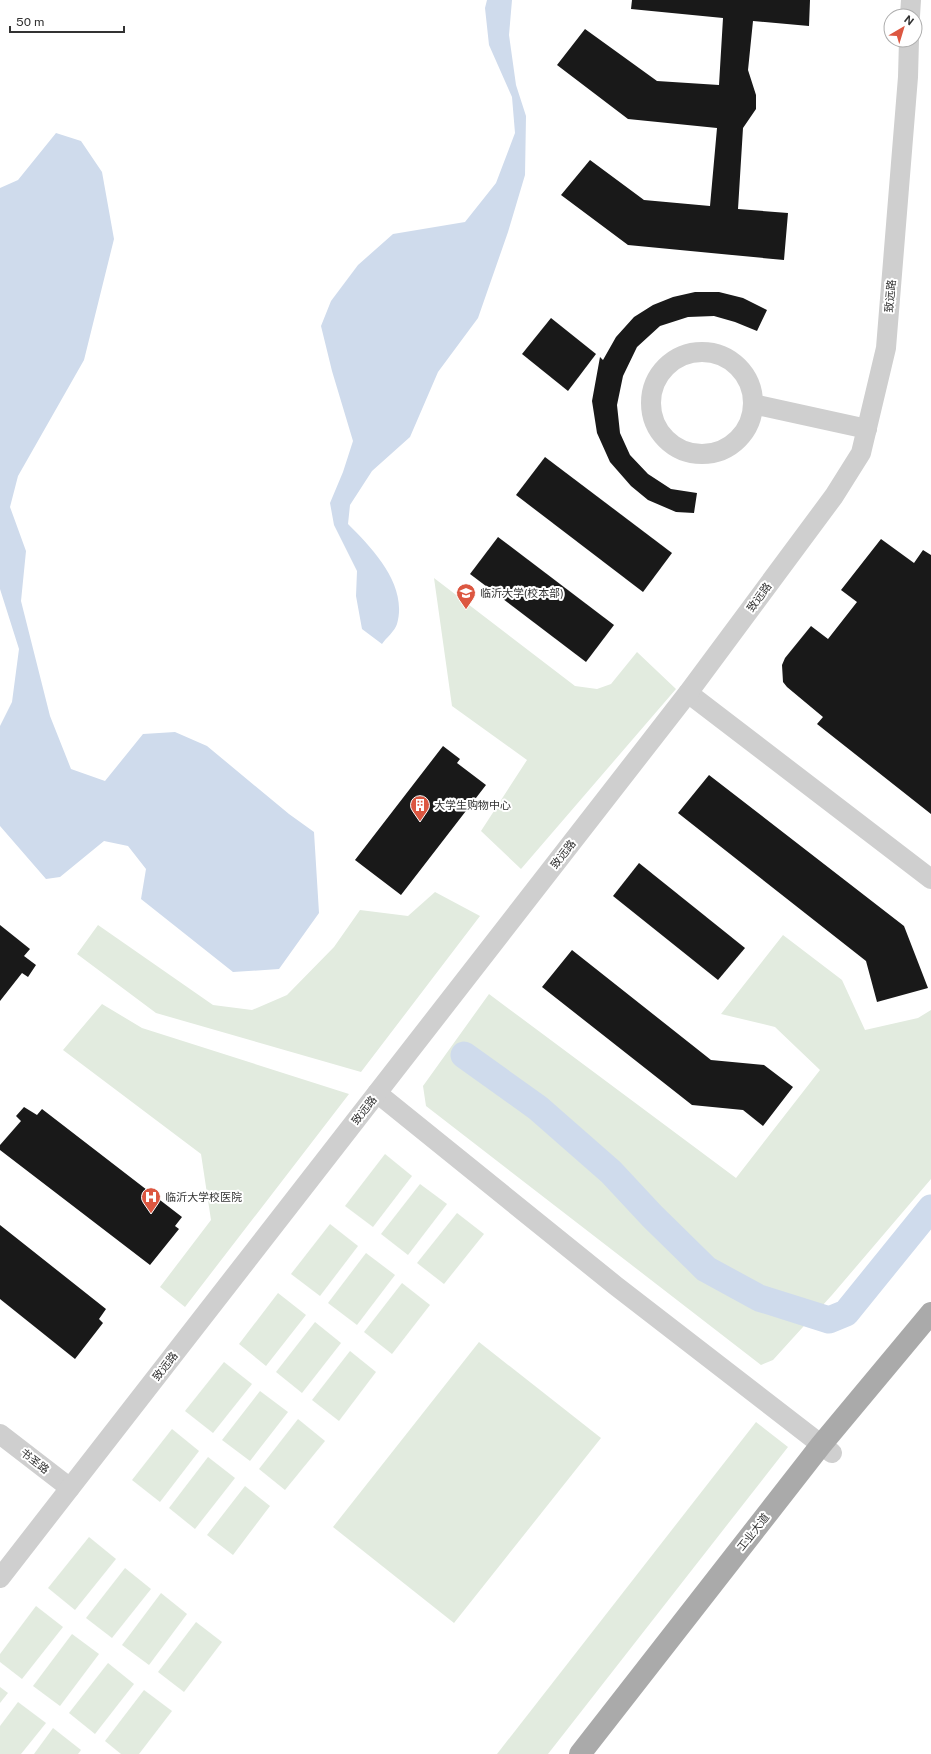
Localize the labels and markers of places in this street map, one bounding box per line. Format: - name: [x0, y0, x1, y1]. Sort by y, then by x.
- school or university icon: 临沂大学(校本部): [455, 582, 477, 610]
- place label: 临沂大学(校本部): [480, 587, 564, 599]
- building icon: 大学生购物中心: [409, 794, 431, 822]
- place label: 大学生购物中心: [434, 799, 511, 811]
- hospital icon: 临沂大学校医院: [140, 1186, 162, 1214]
- place label: 临沂大学校医院: [165, 1191, 242, 1203]

